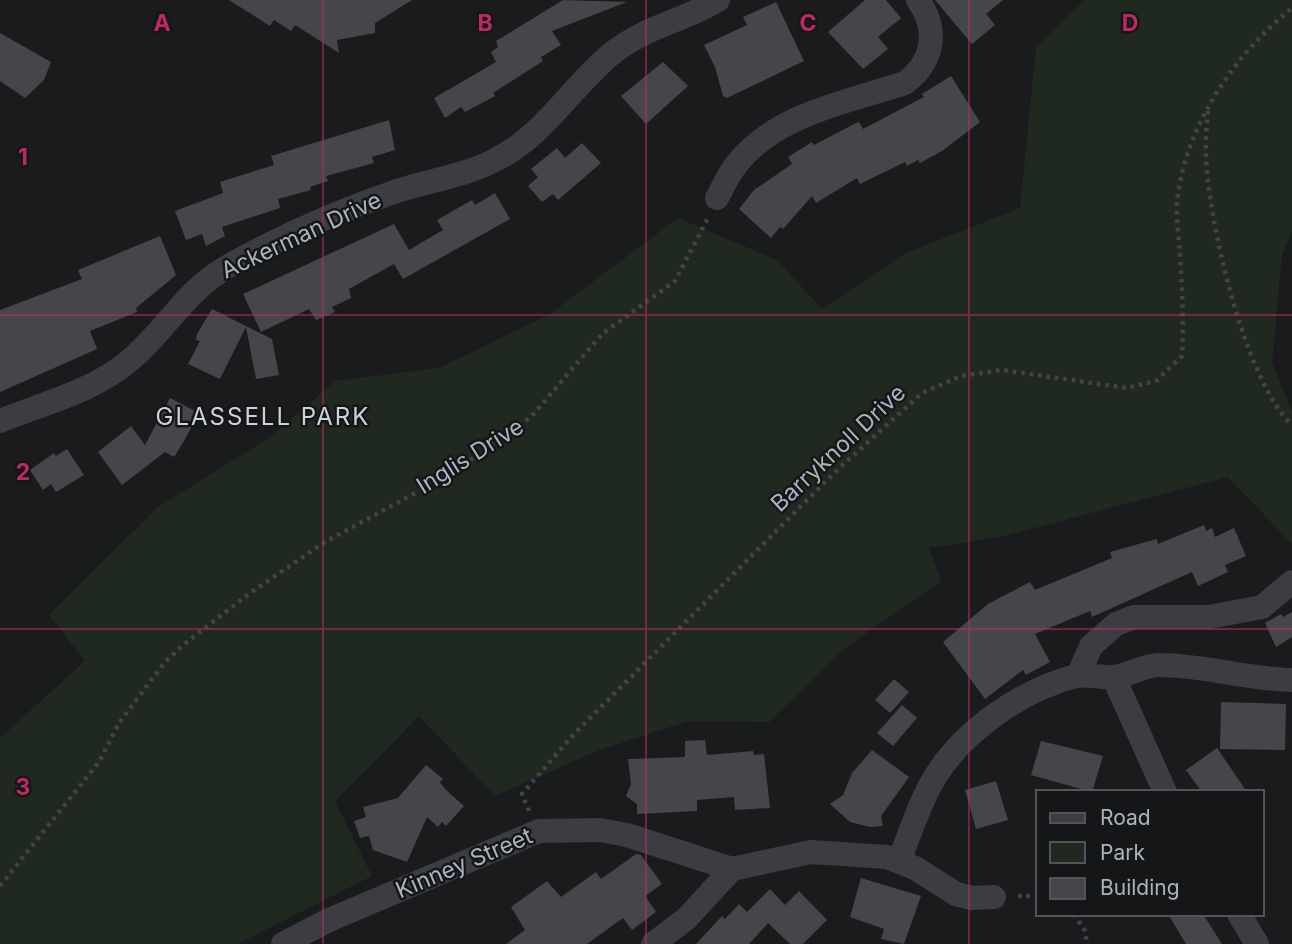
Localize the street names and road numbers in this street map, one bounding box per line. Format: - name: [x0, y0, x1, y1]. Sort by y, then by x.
- street label: Ackerman Drive: [216, 186, 386, 284]
- street label: Barryknoll Drive: [765, 379, 911, 517]
- street label: Inglis Drive: [411, 412, 529, 500]
- street label: Kinney Street: [391, 821, 537, 904]

